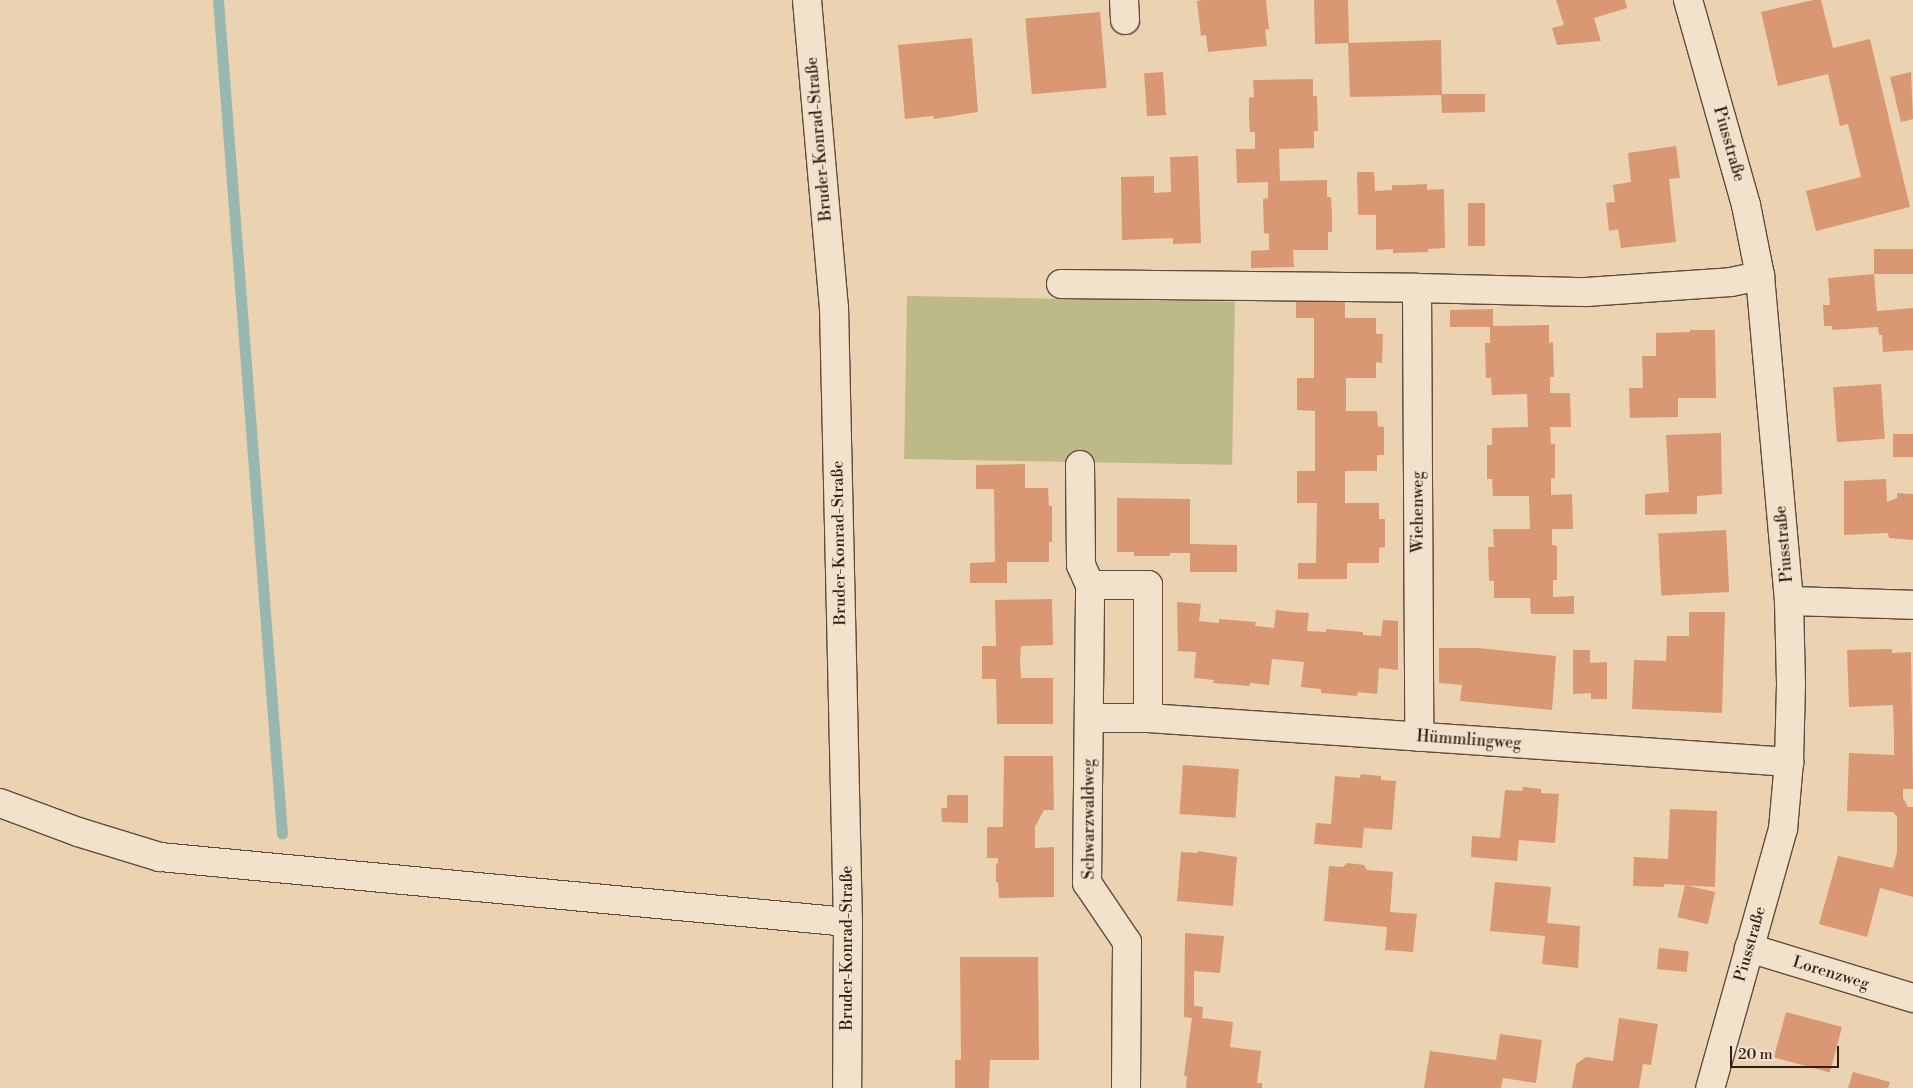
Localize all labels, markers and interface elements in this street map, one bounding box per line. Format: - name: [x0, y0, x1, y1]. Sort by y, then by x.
- street label: Bruder-Konrad-Straße: [802, 56, 836, 222]
- street label: Piusstraße: [1709, 104, 1749, 184]
- street label: Bruder-Konrad-Straße: [828, 460, 850, 626]
- street label: Wiehenweg: [1408, 471, 1428, 553]
- street label: Piusstraße: [1771, 505, 1797, 583]
- street label: Hümmlingweg: [1416, 727, 1522, 753]
- street label: Schwarzwaldweg: [1079, 759, 1099, 879]
- street label: Bruder-Konrad-Straße: [837, 866, 857, 1030]
- street label: Piusstraße: [1730, 904, 1770, 984]
- street label: Lorenzweg: [1790, 952, 1872, 994]
- scale bar: [1733, 1036, 1842, 1068]
- text: 20 m: [1738, 1045, 1773, 1064]

